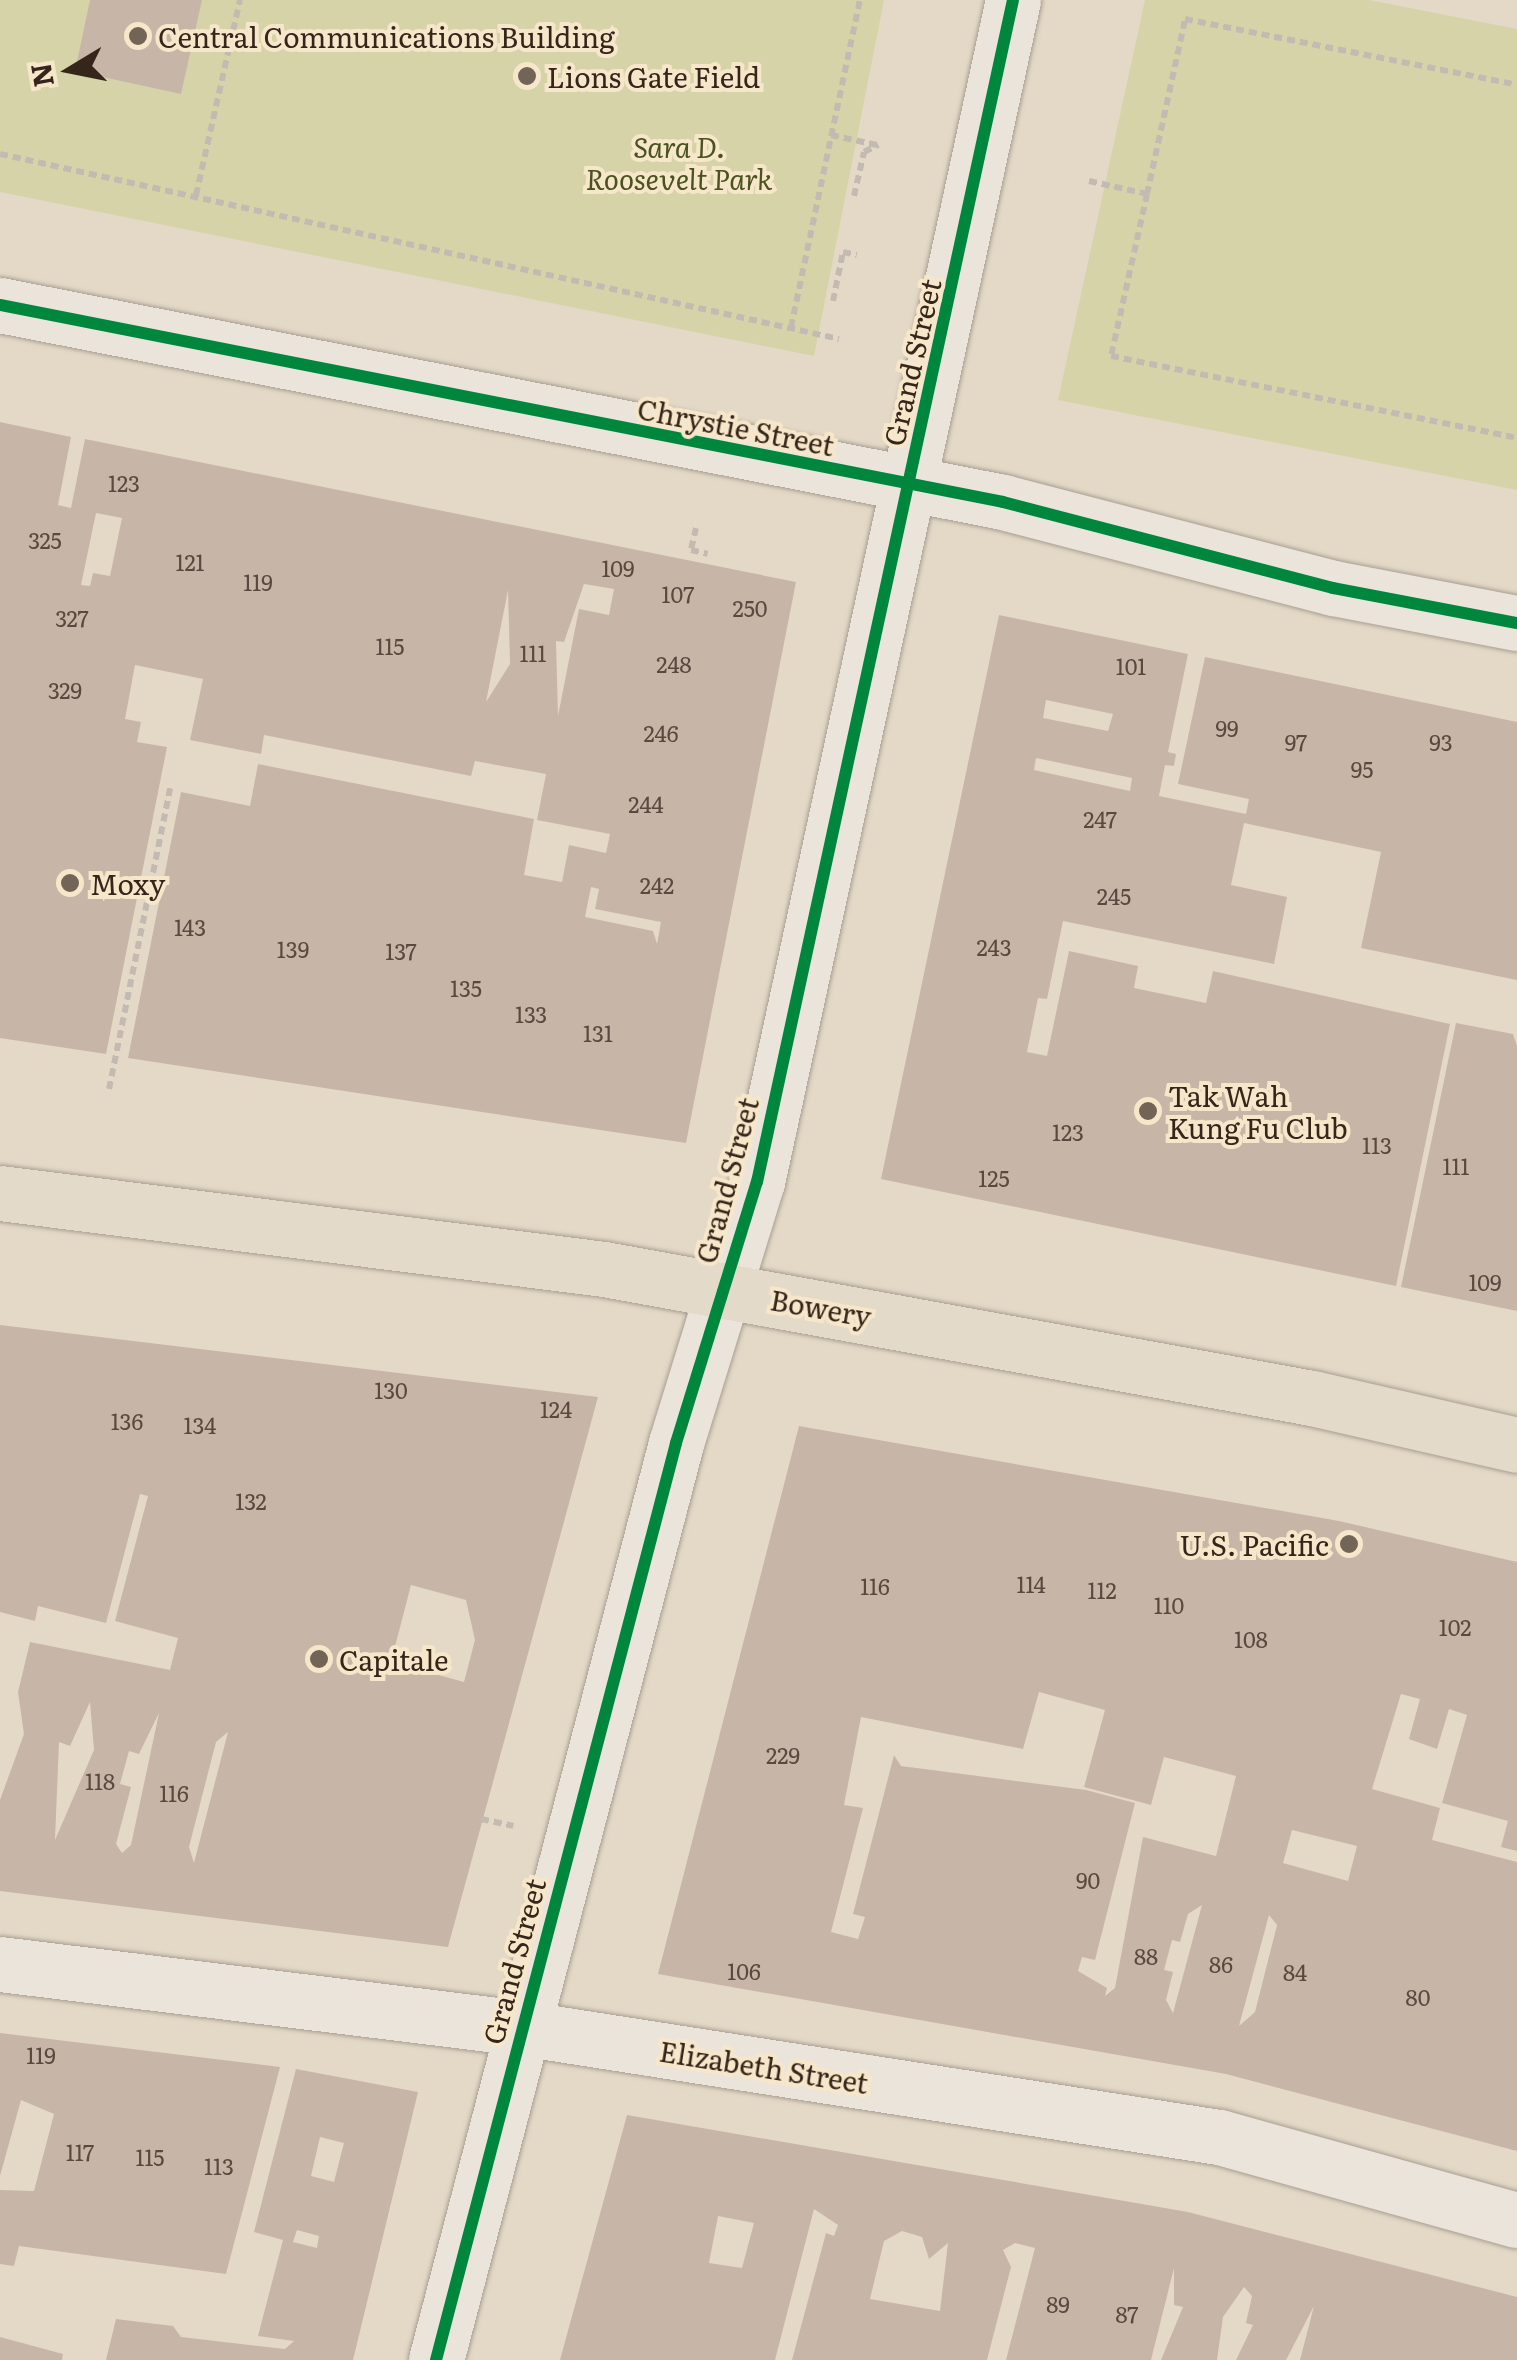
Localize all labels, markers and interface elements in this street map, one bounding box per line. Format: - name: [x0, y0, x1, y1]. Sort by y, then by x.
- place label: Central Communications Building: [158, 19, 615, 53]
- north arrow: [20, 20, 120, 120]
- marker: Central Communications Building: [127, 25, 149, 47]
- place label: Lions Gate Field: [547, 59, 760, 93]
- text: N: [18, 60, 63, 90]
- marker: Lions Gate Field: [516, 65, 538, 87]
- park label: Sara D. Roosevelt Park: [586, 129, 772, 195]
- street label: Grand Street: [875, 275, 947, 449]
- street label: Chrystie Street: [635, 390, 837, 462]
- house number: 123: [108, 470, 140, 496]
- house number: 325: [28, 527, 62, 553]
- house number: 121: [175, 549, 205, 575]
- house number: 109: [601, 555, 635, 581]
- house number: 119: [243, 569, 273, 595]
- house number: 107: [662, 581, 694, 607]
- house number: 250: [732, 595, 768, 621]
- house number: 327: [55, 605, 89, 631]
- house number: 115: [375, 633, 405, 659]
- house number: 111: [520, 640, 546, 666]
- house number: 248: [656, 651, 692, 677]
- house number: 101: [1116, 653, 1146, 679]
- house number: 329: [48, 677, 82, 703]
- house number: 99: [1215, 715, 1239, 741]
- house number: 246: [643, 720, 679, 746]
- house number: 97: [1285, 729, 1307, 755]
- house number: 93: [1429, 729, 1453, 755]
- house number: 95: [1351, 756, 1373, 782]
- house number: 244: [628, 791, 664, 817]
- house number: 247: [1083, 806, 1117, 832]
- place label: Moxy: [90, 866, 165, 900]
- marker: Moxy: [59, 872, 81, 894]
- house number: 242: [640, 872, 674, 898]
- house number: 245: [1097, 883, 1131, 909]
- house number: 143: [174, 914, 206, 940]
- house number: 243: [976, 934, 1012, 960]
- house number: 139: [277, 936, 309, 962]
- house number: 137: [385, 938, 417, 964]
- house number: 135: [450, 975, 482, 1001]
- house number: 133: [515, 1001, 547, 1027]
- house number: 131: [583, 1020, 613, 1046]
- place label: Tak Wah Kung Fu Club: [1168, 1078, 1348, 1144]
- street label: Grand Street: [688, 1093, 764, 1267]
- marker: Tak Wah Kung Fu Club: [1137, 1100, 1159, 1122]
- house number: 123: [1052, 1119, 1084, 1145]
- house number: 113: [1362, 1132, 1392, 1158]
- house number: 111: [1443, 1153, 1469, 1179]
- house number: 125: [978, 1165, 1010, 1191]
- house number: 109: [1468, 1269, 1502, 1295]
- street label: Bowery: [768, 1282, 874, 1332]
- house number: 130: [374, 1377, 408, 1403]
- house number: 124: [540, 1396, 572, 1422]
- house number: 136: [111, 1408, 143, 1434]
- house number: 134: [184, 1412, 216, 1438]
- house number: 132: [235, 1488, 267, 1514]
- place label: U.S. Pacific: [1179, 1527, 1329, 1561]
- marker: U.S. Pacific: [1338, 1533, 1360, 1555]
- house number: 114: [1016, 1571, 1046, 1597]
- house number: 116: [860, 1573, 890, 1599]
- house number: 112: [1087, 1577, 1117, 1603]
- house number: 110: [1154, 1592, 1184, 1618]
- house number: 102: [1439, 1614, 1471, 1640]
- house number: 108: [1234, 1626, 1268, 1652]
- place label: Capitale: [339, 1642, 449, 1676]
- marker: Capitale: [308, 1648, 330, 1670]
- house number: 229: [766, 1742, 800, 1768]
- house number: 118: [85, 1768, 115, 1794]
- house number: 116: [159, 1780, 189, 1806]
- house number: 90: [1076, 1867, 1100, 1893]
- street label: Grand Street: [475, 1874, 551, 2048]
- house number: 88: [1134, 1943, 1158, 1969]
- house number: 86: [1209, 1951, 1233, 1977]
- house number: 106: [727, 1958, 761, 1984]
- house number: 84: [1283, 1959, 1307, 1985]
- house number: 80: [1406, 1984, 1430, 2010]
- street label: Elizabeth Street: [657, 2033, 871, 2099]
- house number: 119: [26, 2042, 56, 2068]
- house number: 117: [66, 2139, 94, 2165]
- house number: 115: [135, 2144, 165, 2170]
- house number: 113: [204, 2153, 234, 2179]
- house number: 89: [1046, 2291, 1070, 2317]
- house number: 87: [1115, 2301, 1139, 2327]

